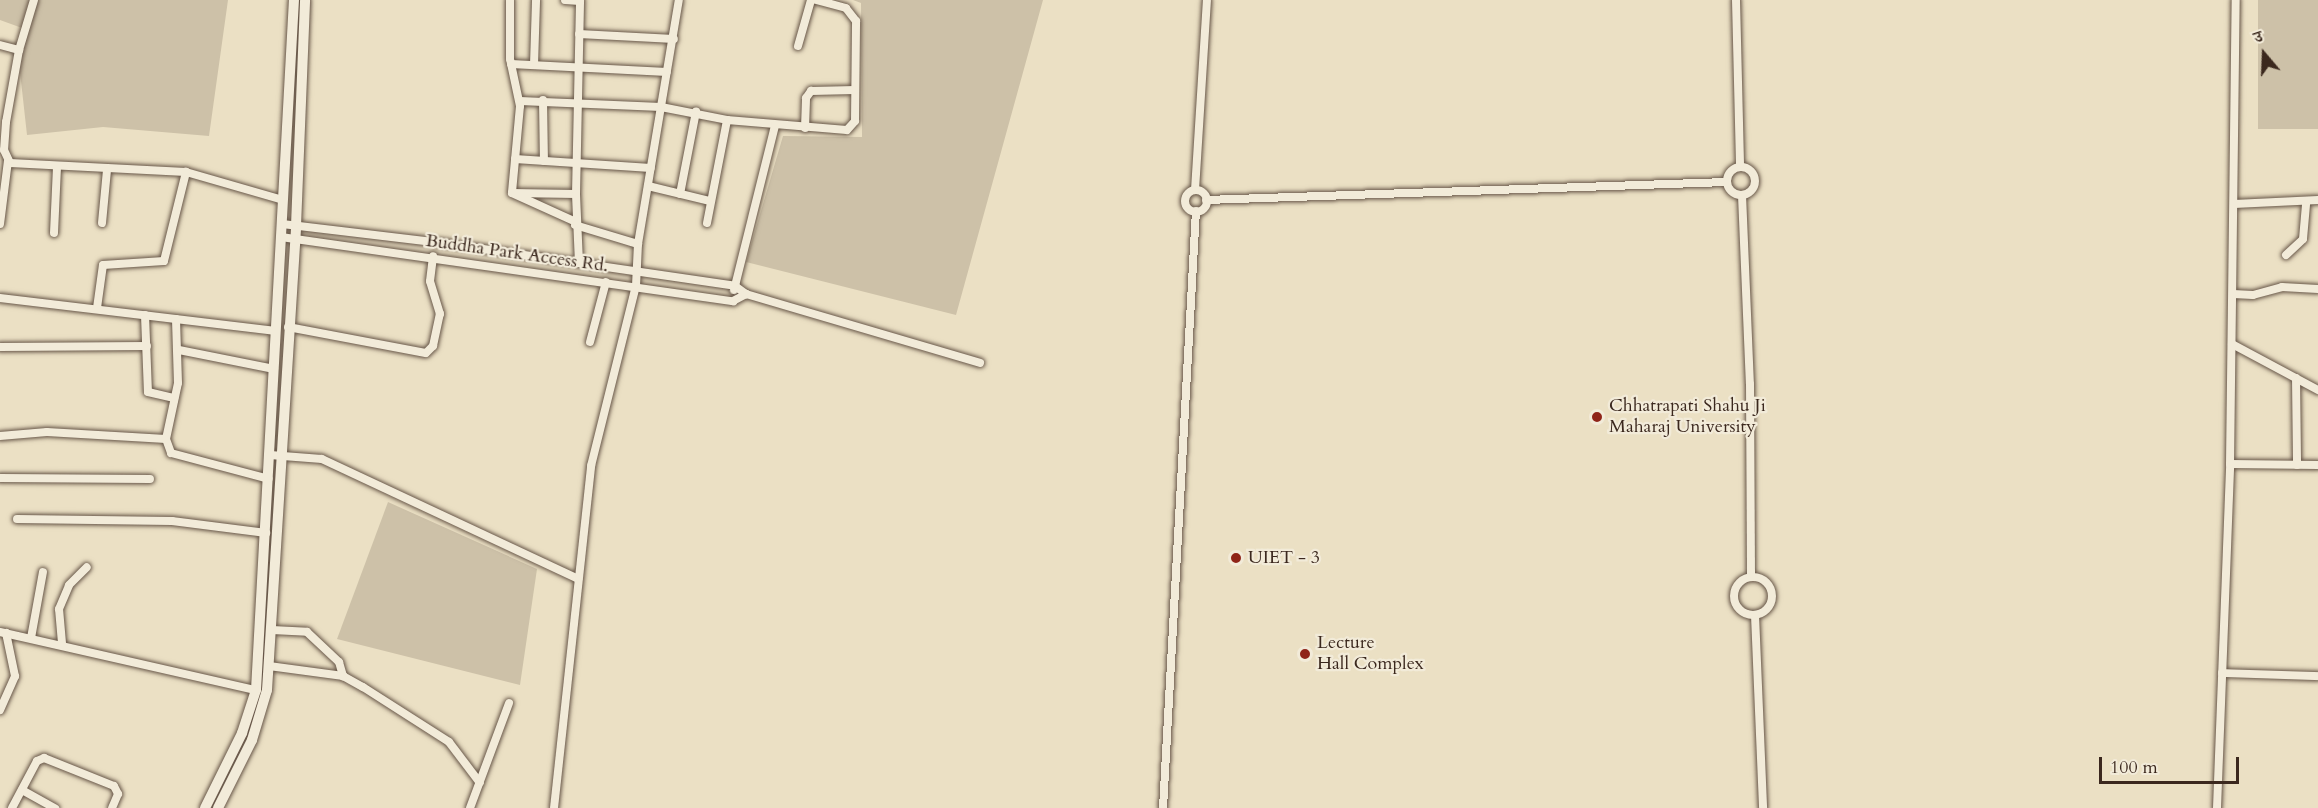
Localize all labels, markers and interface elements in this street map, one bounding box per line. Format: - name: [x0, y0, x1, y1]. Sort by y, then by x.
- north arrow: [2234, 24, 2294, 84]
- text: उ: [2251, 25, 2266, 49]
- street label: Buddha Park Access Rd.: [424, 230, 610, 278]
- place label: Chhatrapati Shahu Ji Maharaj University: [1609, 396, 1766, 438]
- marker: Chhatrapati Shahu Ji Maharaj University: [1590, 410, 1604, 424]
- place label: UIET - 3: [1248, 547, 1320, 569]
- marker: UIET - 3: [1229, 551, 1243, 565]
- place label: Lecture Hall Complex: [1317, 633, 1424, 676]
- marker: Lecture Hall Complex: [1298, 647, 1312, 661]
- scale bar: [2102, 745, 2242, 783]
- text: 100 m: [2110, 755, 2158, 780]

